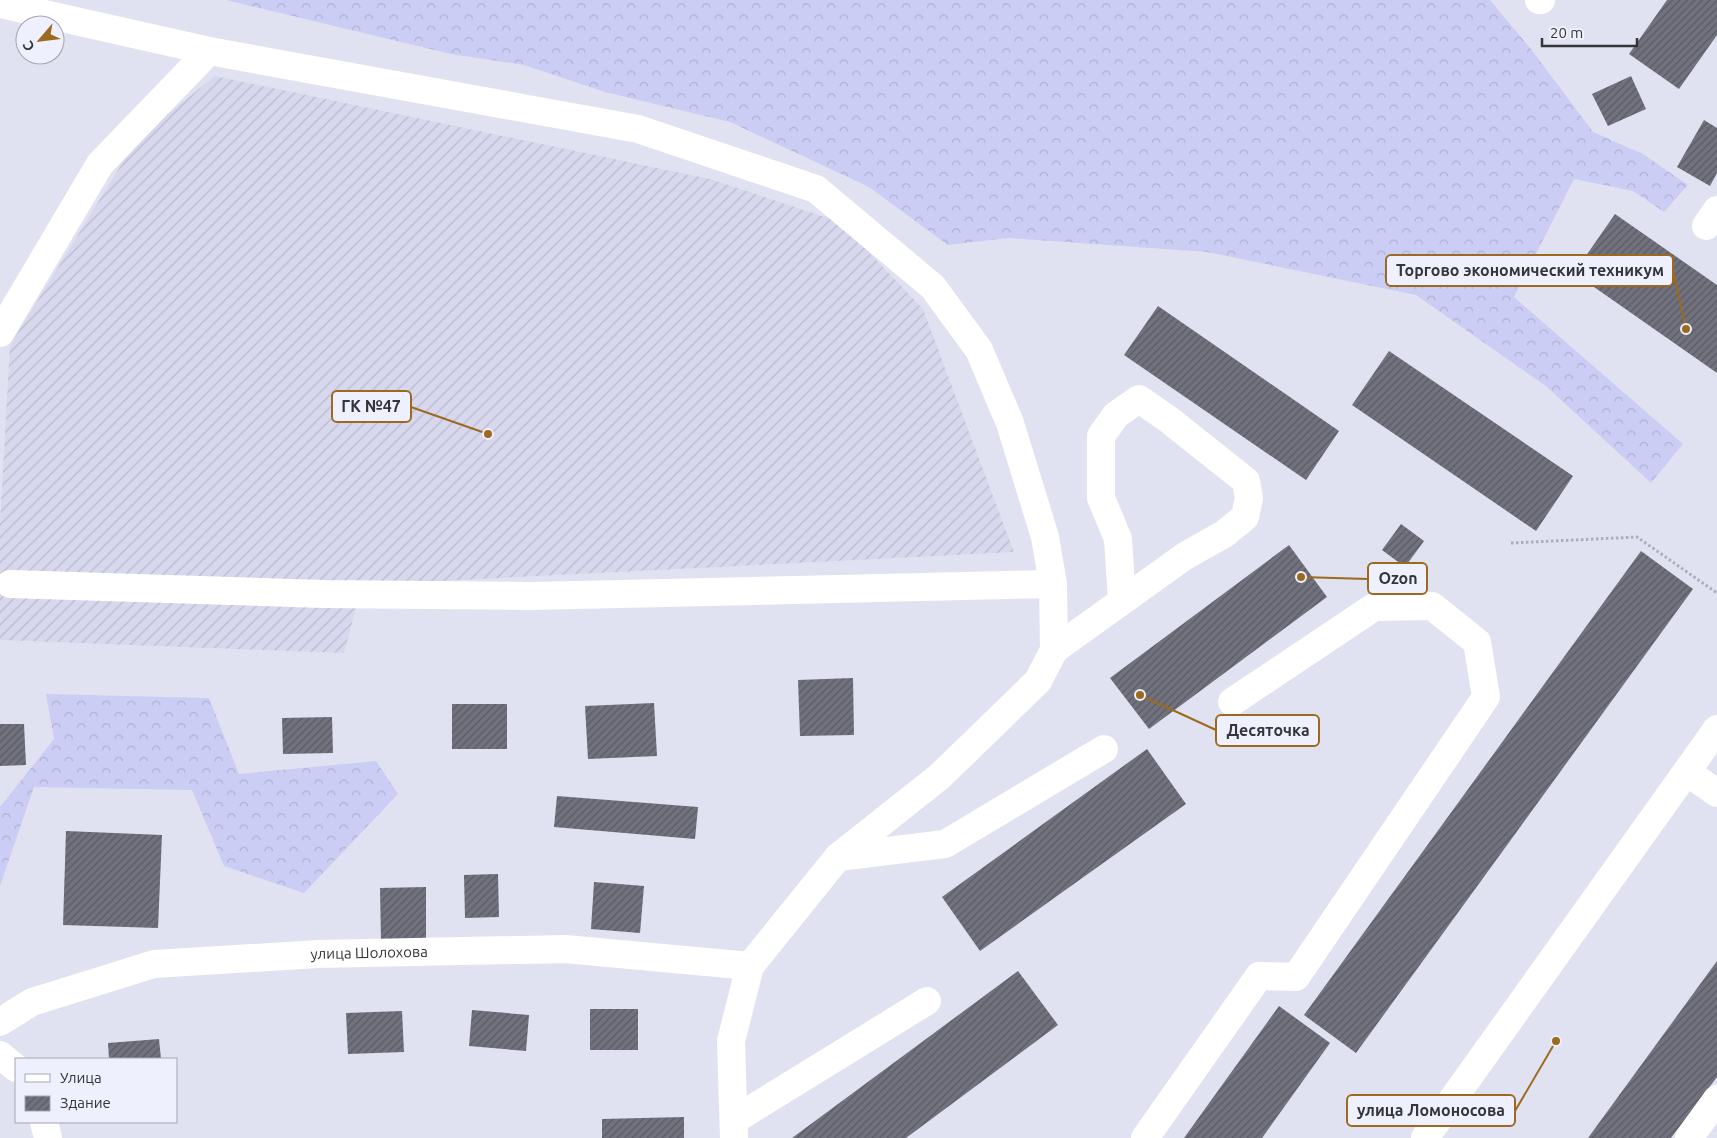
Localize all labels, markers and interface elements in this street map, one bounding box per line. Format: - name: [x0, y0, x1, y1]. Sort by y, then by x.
- north arrow: [15, 15, 65, 65]
- scale bar: [1542, 15, 1637, 47]
- text: 20 m: [1550, 24, 1583, 41]
- text: С: [19, 38, 38, 54]
- callout: Торгово экономический техникум: [1386, 255, 1673, 286]
- text: Торгово экономический техникум: [1396, 261, 1664, 279]
- callout: ГК №47: [332, 391, 411, 422]
- text: ГК №47: [341, 397, 401, 415]
- callout: Ozon: [1368, 563, 1427, 594]
- text: Ozon: [1378, 569, 1418, 587]
- callout: Десяточка: [1216, 715, 1319, 746]
- text: Десяточка: [1226, 721, 1310, 739]
- street label: улица Шолохова: [310, 943, 428, 962]
- legend: [15, 1058, 178, 1123]
- text: Улица: [60, 1069, 102, 1086]
- text: Здание: [60, 1094, 111, 1111]
- callout: улица Ломоносова: [1347, 1095, 1515, 1126]
- text: улица Ломоносова: [1357, 1101, 1505, 1119]

